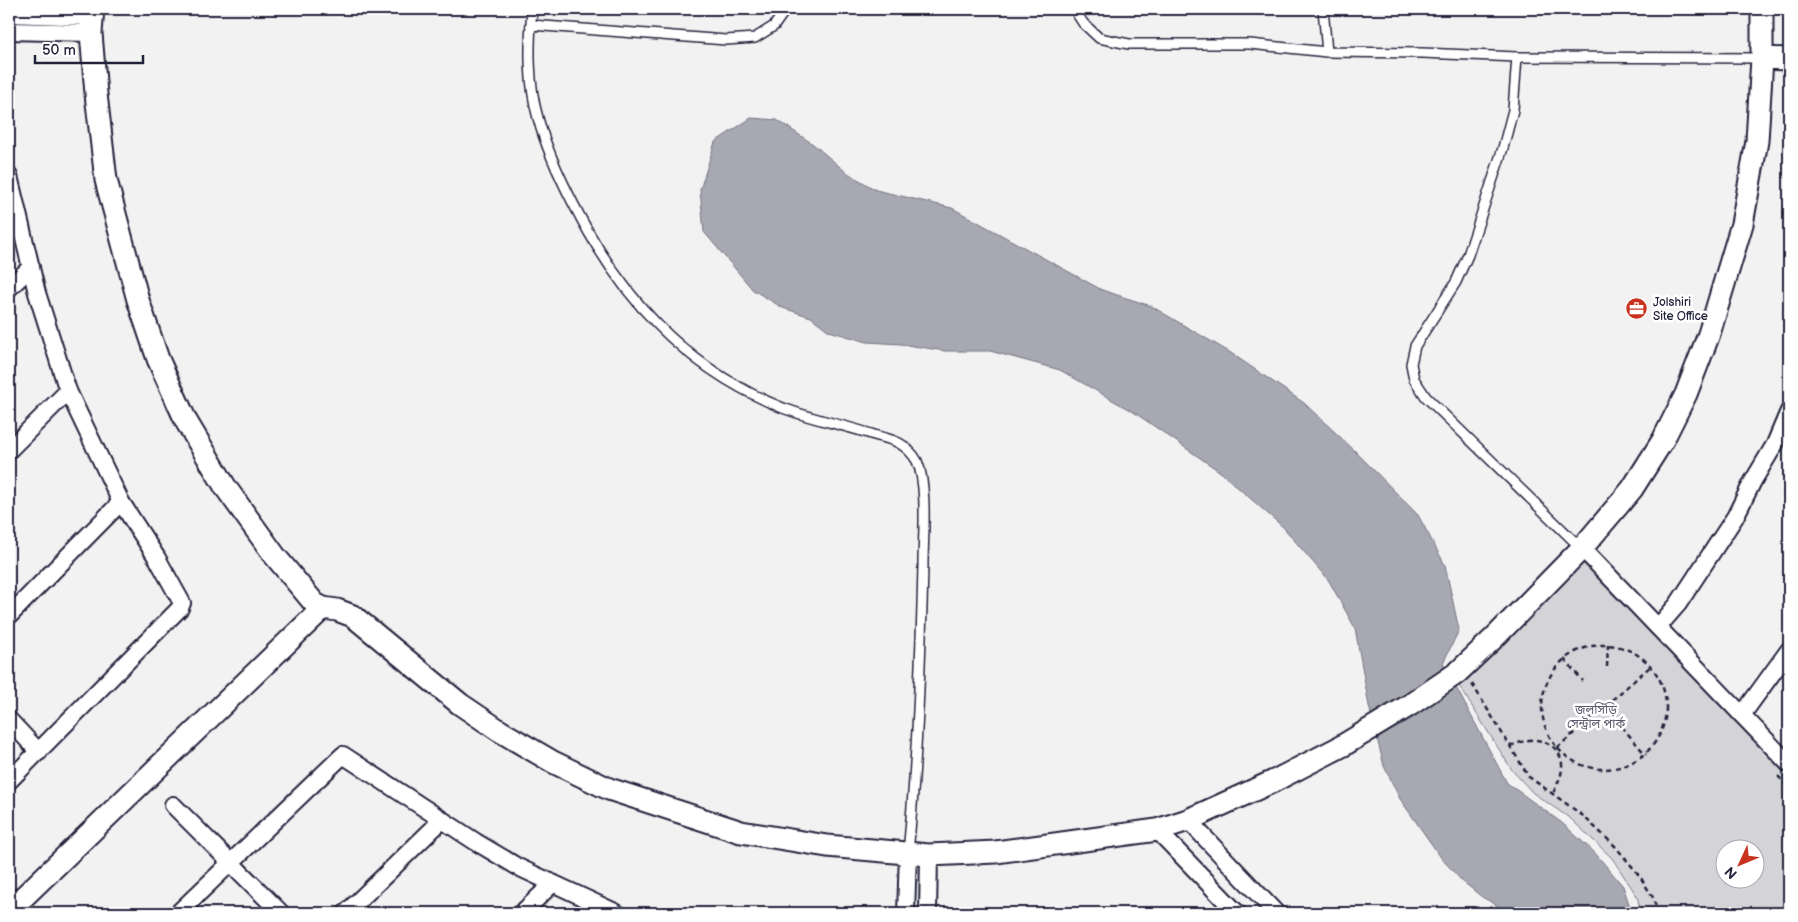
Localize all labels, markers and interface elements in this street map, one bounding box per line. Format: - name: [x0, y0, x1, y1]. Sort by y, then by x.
- scale bar: [35, 32, 142, 64]
- text: 50 m: [42, 41, 76, 60]
- place label: Jolshiri Site Office: [1653, 295, 1708, 324]
- office icon: Jolshiri Site Office: [1625, 297, 1649, 321]
- park label: জলসিঁড়ি সেন্ট্রাল পার্ক: [1567, 702, 1625, 732]
- north arrow: [1716, 840, 1766, 890]
- text: N: [1721, 863, 1741, 882]

